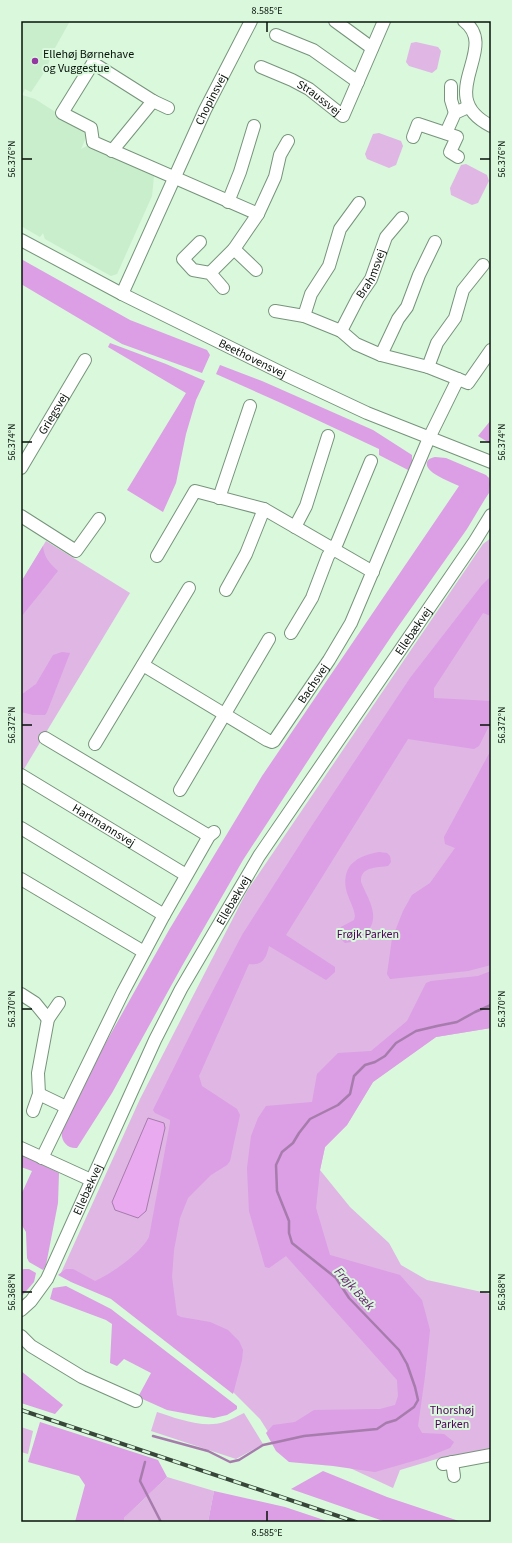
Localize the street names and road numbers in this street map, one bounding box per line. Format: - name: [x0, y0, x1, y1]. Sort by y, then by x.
- street label: Chopinsvej: [191, 71, 231, 128]
- street label: Straussvej: [294, 76, 344, 120]
- street label: Brahmsvej: [352, 247, 390, 302]
- street label: Beethovensvej: [215, 335, 289, 383]
- street label: Griegsvej: [35, 390, 73, 438]
- street label: Ellebækvej: [391, 604, 436, 659]
- street label: Bachsvej: [294, 661, 333, 707]
- street label: Hartmannsvej: [69, 800, 138, 851]
- street label: Ellebækvej: [212, 873, 255, 928]
- street label: Ellebækvej: [69, 1161, 107, 1218]

